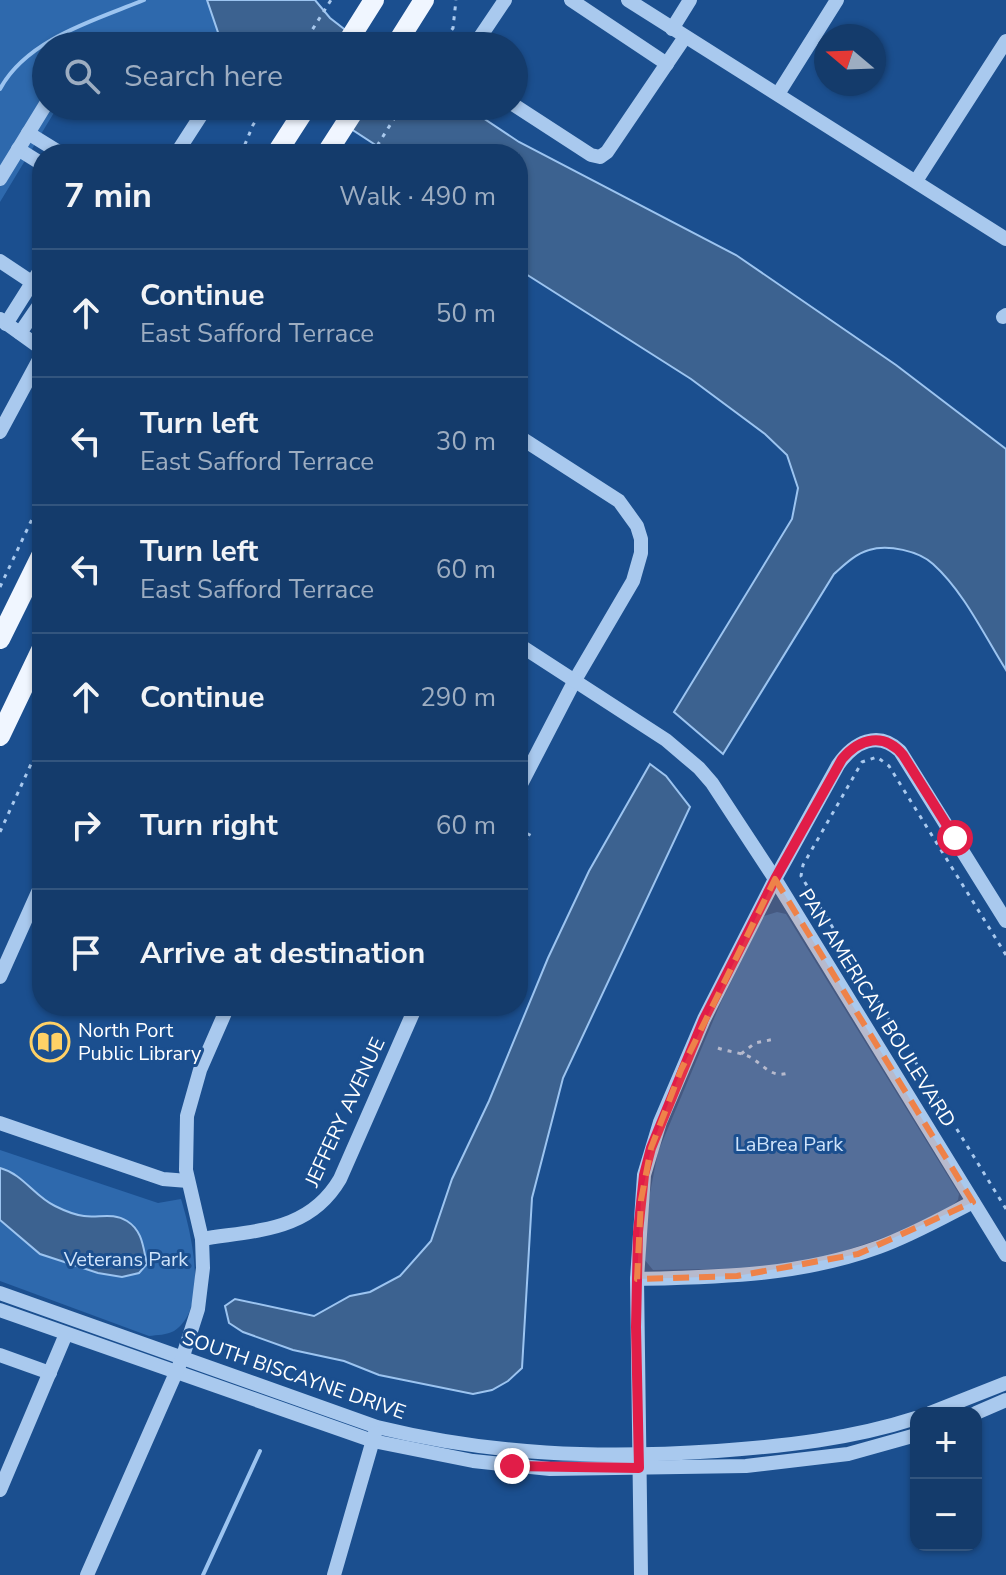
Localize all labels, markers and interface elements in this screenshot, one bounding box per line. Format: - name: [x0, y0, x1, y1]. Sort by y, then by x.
- north arrow: [814, 24, 886, 96]
- search box: [32, 32, 528, 120]
- icon: search: [60, 54, 104, 98]
- text: Search here: [124, 56, 283, 97]
- text: 7 min: [64, 173, 152, 219]
- text: Walk · 490 m: [339, 179, 496, 214]
- text: Continue: [140, 275, 265, 316]
- icon: ahead: [64, 291, 108, 335]
- text: 50 m: [436, 296, 496, 331]
- text: East Safford Terrace: [140, 316, 374, 351]
- text: Turn left: [140, 403, 258, 444]
- icon: left: [64, 419, 108, 463]
- text: 30 m: [436, 424, 496, 459]
- text: East Safford Terrace: [140, 444, 374, 479]
- text: Turn left: [140, 531, 258, 572]
- icon: left: [64, 547, 108, 591]
- text: 60 m: [436, 552, 496, 587]
- text: East Safford Terrace: [140, 572, 374, 607]
- icon: ahead: [64, 675, 108, 719]
- text: Continue: [140, 677, 265, 718]
- text: 290 m: [420, 680, 496, 715]
- icon: right: [64, 803, 108, 847]
- text: Turn right: [140, 805, 278, 846]
- text: 60 m: [436, 808, 496, 843]
- route start: [937, 820, 973, 856]
- street label: PAN AMERICAN BOULEVARD: [792, 884, 962, 1132]
- icon: arrive: [64, 931, 108, 975]
- text: Arrive at destination: [140, 933, 425, 974]
- place label: North Port Public Library: [78, 1017, 202, 1067]
- library icon: North Port Public Library: [29, 1021, 71, 1063]
- street label: JEFFERY AVENUE: [298, 1033, 391, 1192]
- park label: LaBrea Park: [735, 1131, 844, 1158]
- park label: Veterans Park: [63, 1246, 189, 1273]
- street label: SOUTH BISCAYNE DRIVE: [179, 1324, 409, 1426]
- map controls: [910, 1407, 982, 1551]
- button: +: [910, 1407, 982, 1479]
- route end: [494, 1448, 530, 1484]
- button: −: [910, 1479, 982, 1551]

